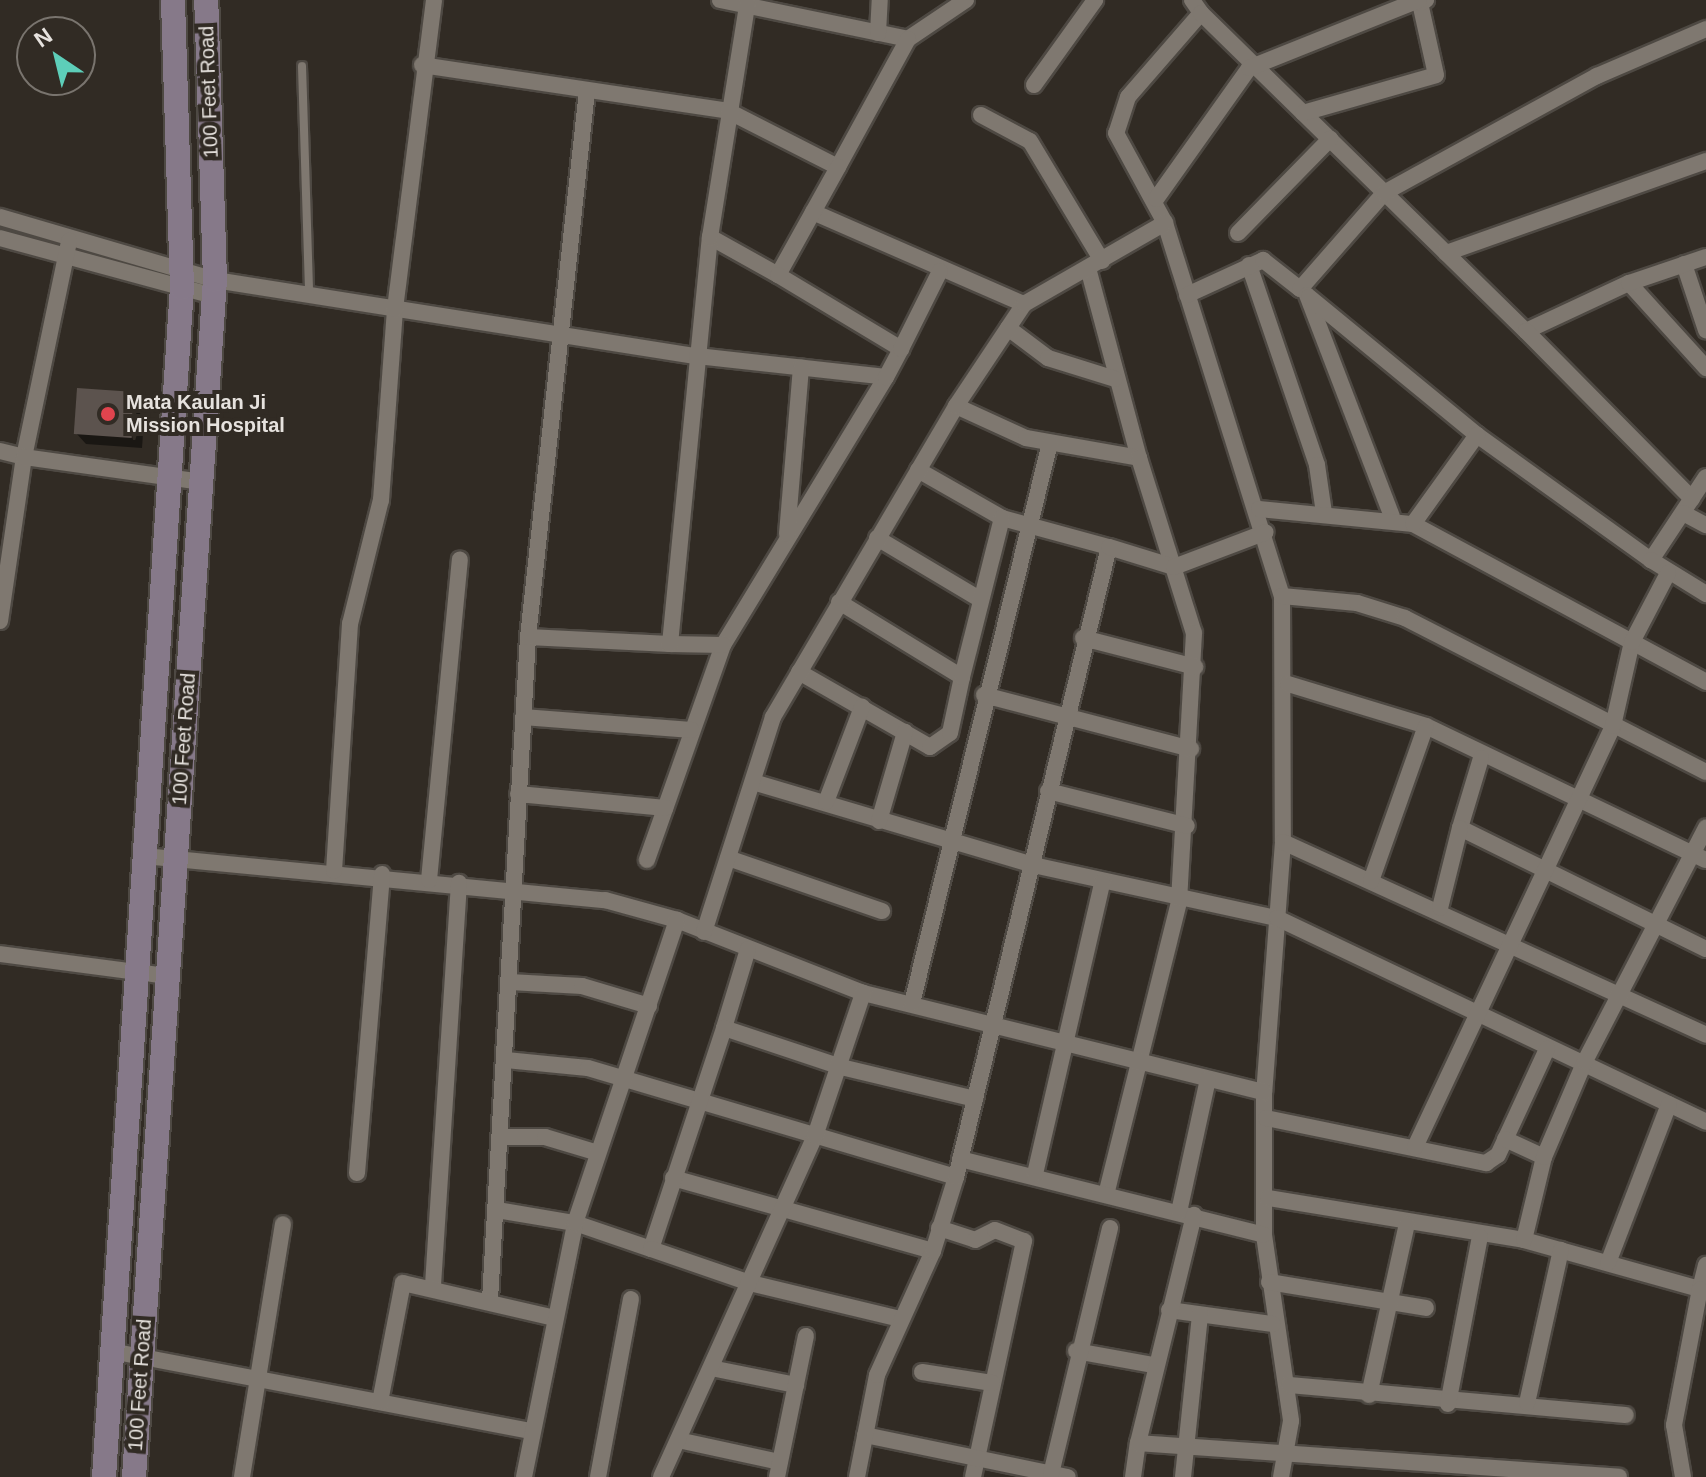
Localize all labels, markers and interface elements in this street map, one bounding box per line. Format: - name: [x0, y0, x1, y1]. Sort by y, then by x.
- north arrow: [16, 16, 96, 96]
- text: N: [29, 23, 57, 52]
- street label: 100 Feet Road: [195, 25, 223, 159]
- place label: Mata Kaulan Ji Mission Hospital: [126, 390, 285, 437]
- marker: Mata Kaulan Ji Mission Hospital: [97, 403, 119, 425]
- street label: 100 Feet Road: [167, 672, 201, 806]
- street label: 100 Feet Road: [123, 1318, 157, 1452]

